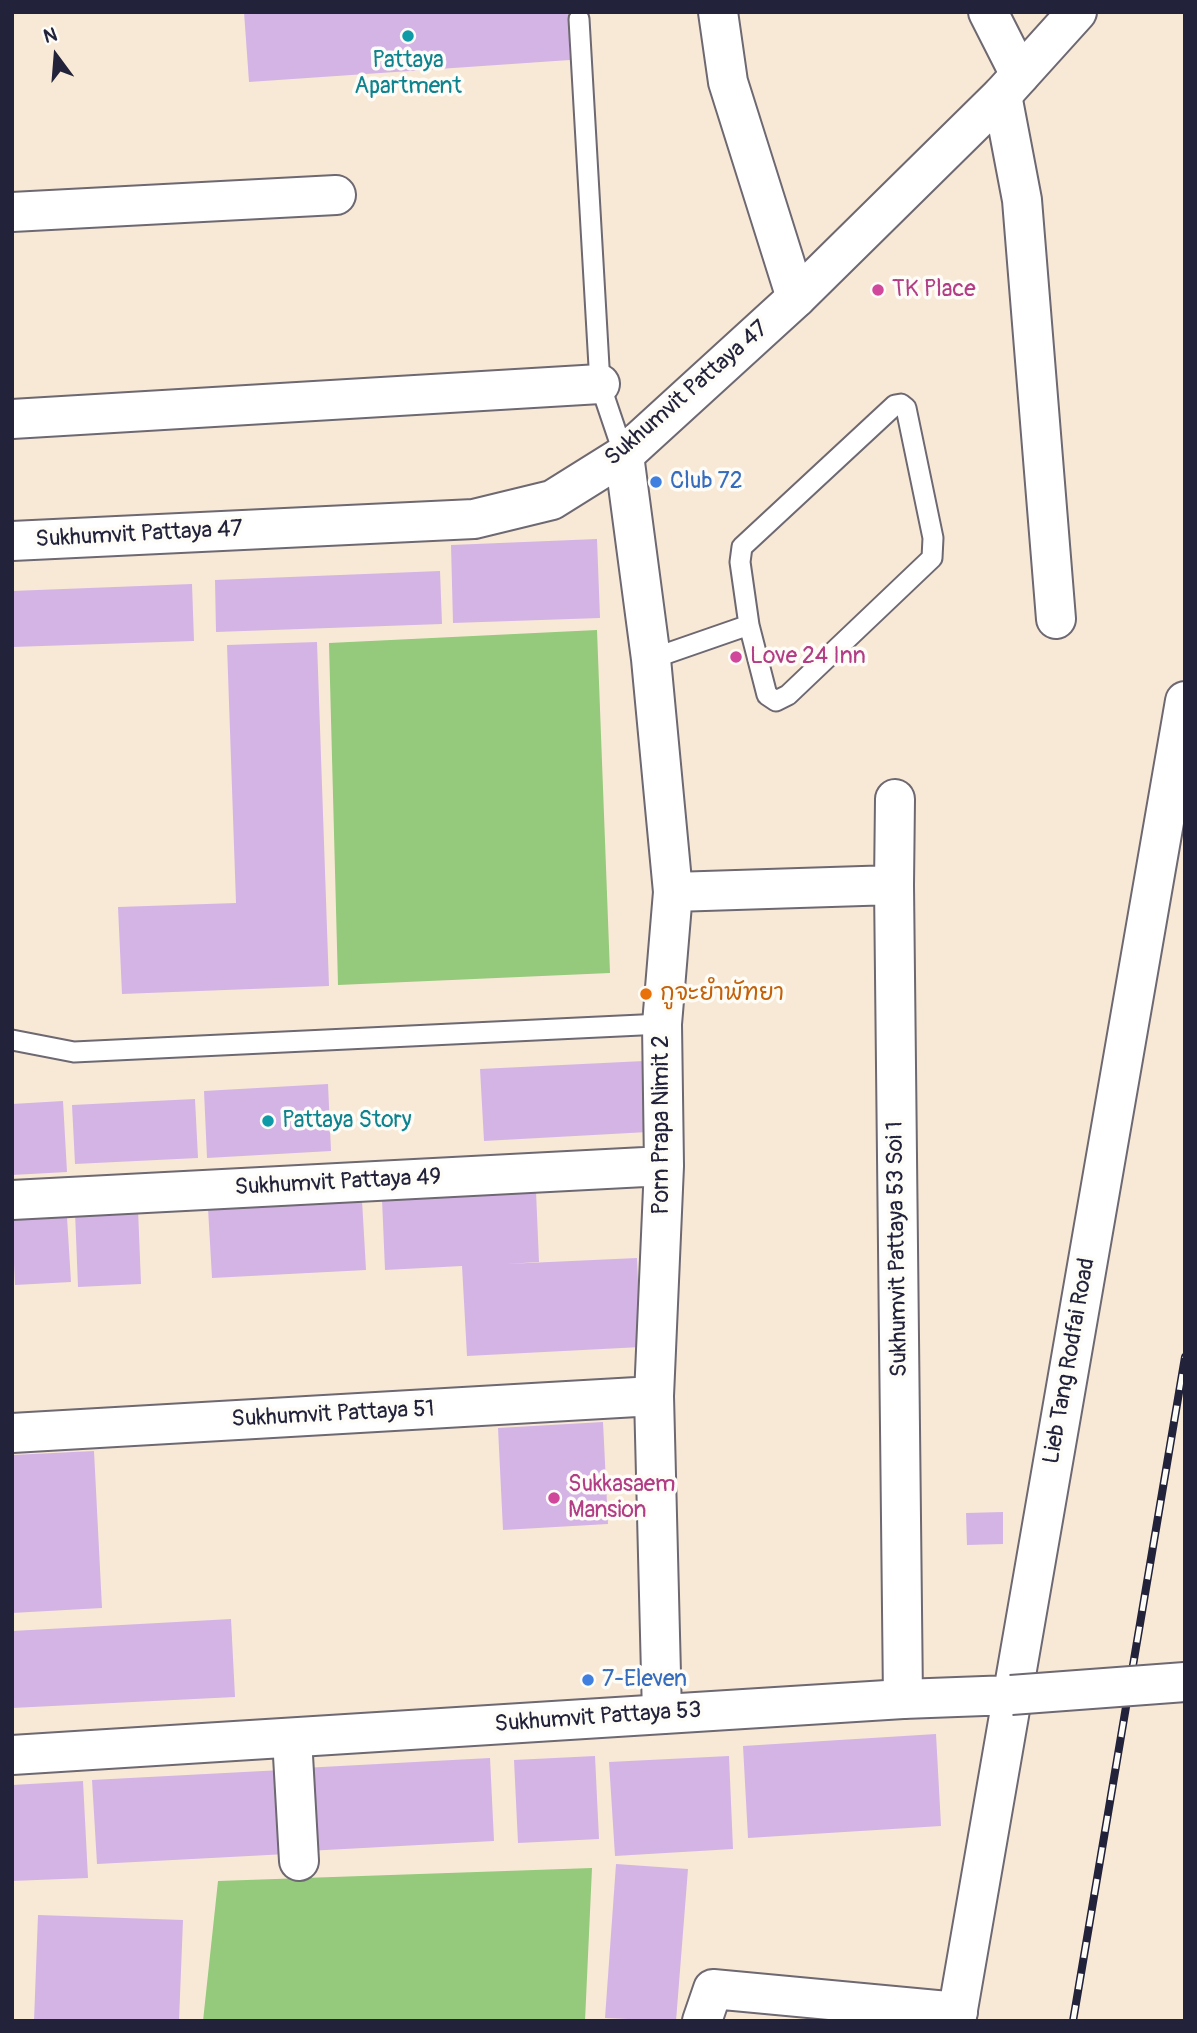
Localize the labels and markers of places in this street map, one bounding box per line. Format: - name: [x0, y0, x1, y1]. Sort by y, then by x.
- marker: Pattaya Apartment: [400, 28, 416, 44]
- place label: Pattaya Apartment: [354, 47, 462, 101]
- place label: TK Place: [892, 276, 976, 304]
- marker: TK Place: [870, 282, 886, 298]
- place label: Club 72: [670, 468, 743, 496]
- marker: Club 72: [648, 474, 664, 490]
- place label: Love 24 Inn: [750, 643, 866, 671]
- marker: Love 24 Inn: [728, 649, 744, 665]
- place label: กูจะยำพัทยา: [660, 980, 784, 1008]
- marker: กูจะยำพัทยา: [638, 986, 654, 1002]
- place label: Pattaya Story: [282, 1107, 412, 1135]
- marker: Pattaya Story: [260, 1113, 276, 1129]
- place label: Sukkasaem Mansion: [568, 1471, 675, 1525]
- marker: Sukkasaem Mansion: [546, 1490, 562, 1506]
- place label: 7-Eleven: [602, 1666, 687, 1694]
- marker: 7-Eleven: [580, 1672, 596, 1688]

